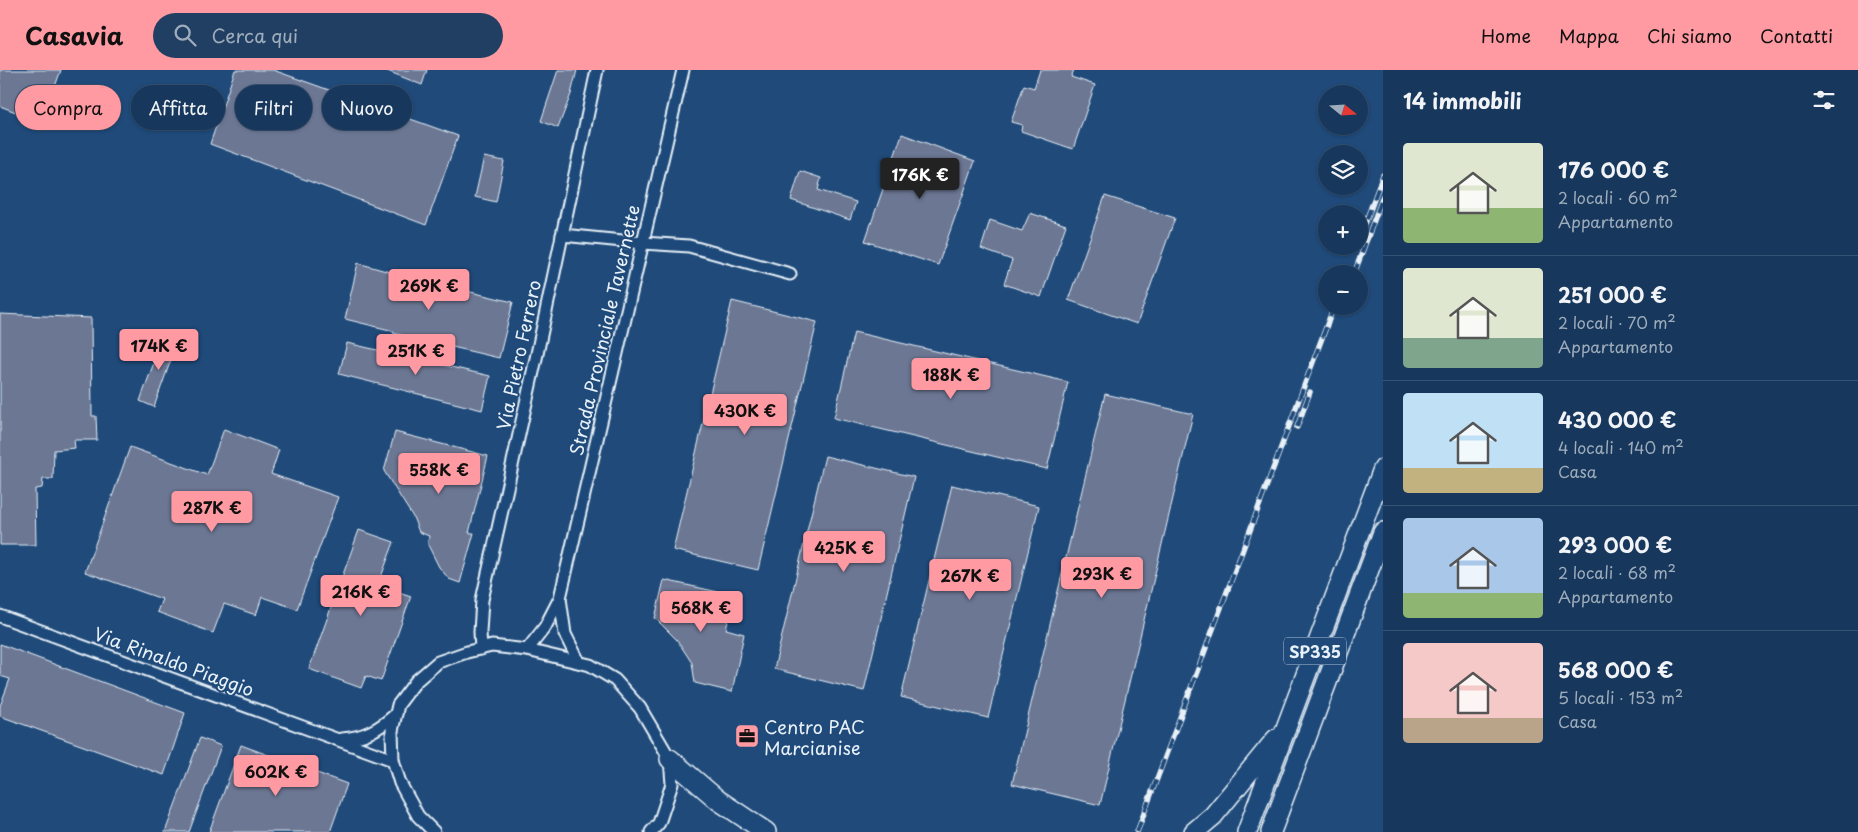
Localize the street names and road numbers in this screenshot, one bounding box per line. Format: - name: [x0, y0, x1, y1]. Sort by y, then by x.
- street label: Strada Provinciale Tavernette: [562, 202, 646, 458]
- street label: Via Pietro Ferrero: [489, 277, 547, 433]
- street label: Via Rinaldo Piaggio: [90, 619, 258, 703]
- road number: SP335: [1284, 638, 1346, 664]

